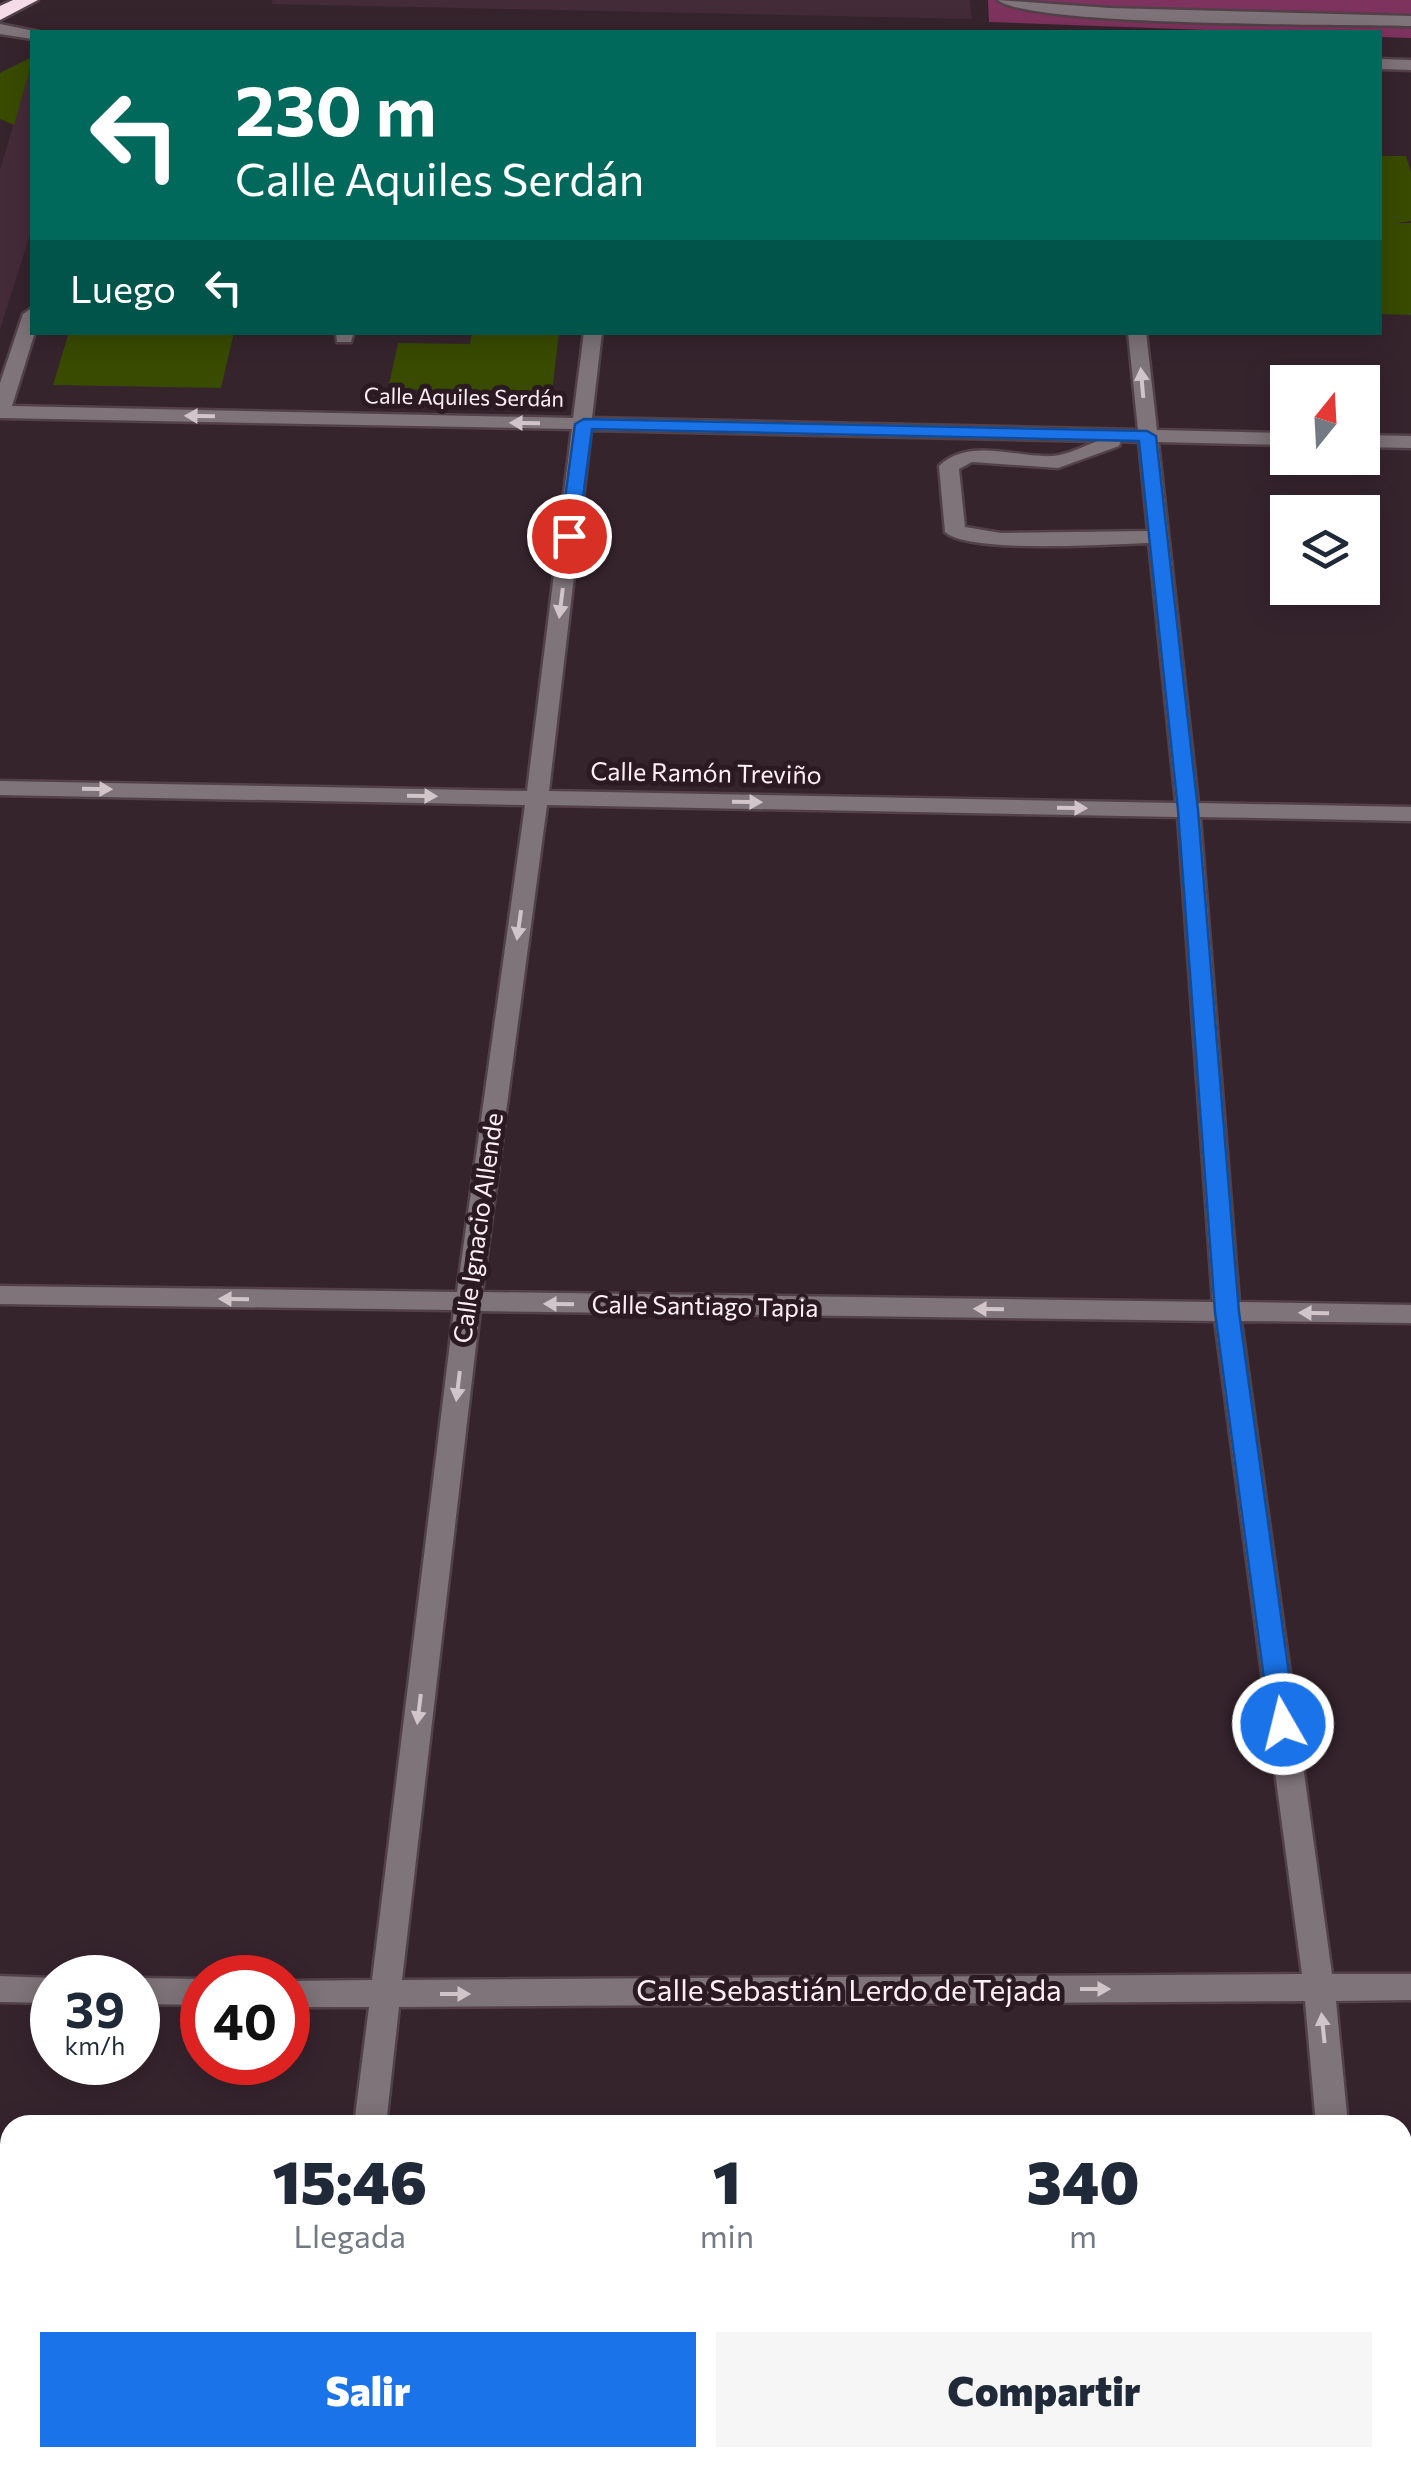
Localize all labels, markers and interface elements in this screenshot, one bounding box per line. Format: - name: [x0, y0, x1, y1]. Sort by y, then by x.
- text: 230 m: [235, 65, 437, 150]
- icon: left: [70, 70, 200, 200]
- text: Calle Aquiles Serdán: [235, 150, 644, 205]
- icon: left: [196, 260, 251, 315]
- text: Luego: [70, 264, 176, 311]
- north arrow: [1270, 365, 1380, 475]
- map controls: [1270, 365, 1380, 605]
- one-way arrow: [1133, 367, 1149, 399]
- street label: Calle Aquiles Serdán: [364, 381, 564, 412]
- one-way arrow: [184, 407, 216, 423]
- one-way arrow: [509, 414, 541, 430]
- pin: [527, 494, 612, 579]
- button: layers: [1270, 495, 1380, 605]
- icon: arrive: [542, 509, 597, 564]
- one-way arrow: [553, 588, 569, 619]
- street label: Calle Ramón Treviño: [590, 755, 822, 789]
- one-way arrow: [82, 782, 114, 798]
- one-way arrow: [407, 788, 439, 804]
- one-way arrow: [732, 794, 764, 810]
- one-way arrow: [1057, 800, 1089, 816]
- one-way arrow: [511, 910, 527, 942]
- street label: Calle Ignacio Allende: [446, 1111, 508, 1345]
- street label: Calle Santiago Tapia: [591, 1288, 819, 1322]
- one-way arrow: [217, 1291, 249, 1307]
- one-way arrow: [542, 1296, 574, 1312]
- one-way arrow: [972, 1301, 1004, 1317]
- one-way arrow: [1297, 1304, 1329, 1320]
- one-way arrow: [450, 1371, 466, 1403]
- position arrow: [1231, 1672, 1335, 1776]
- one-way arrow: [411, 1694, 427, 1725]
- speed limit sign: 40: [180, 1955, 310, 2085]
- street label: Calle Sebastián Lerdo de Tejada: [636, 1970, 1062, 2007]
- text: 39: [65, 1977, 125, 2038]
- one-way arrow: [1079, 1981, 1111, 1997]
- one-way arrow: [439, 1986, 471, 2002]
- one-way arrow: [1315, 2012, 1331, 2043]
- text: km/h: [65, 2030, 125, 2060]
- text: 15:46: [272, 2143, 427, 2216]
- text: 1: [713, 2143, 741, 2216]
- text: 340: [1027, 2143, 1140, 2216]
- text: Llegada: [294, 2215, 406, 2255]
- text: min: [700, 2215, 754, 2255]
- text: m: [1069, 2215, 1097, 2255]
- button: Salir: [40, 2332, 696, 2447]
- button: Compartir: [716, 2332, 1372, 2447]

